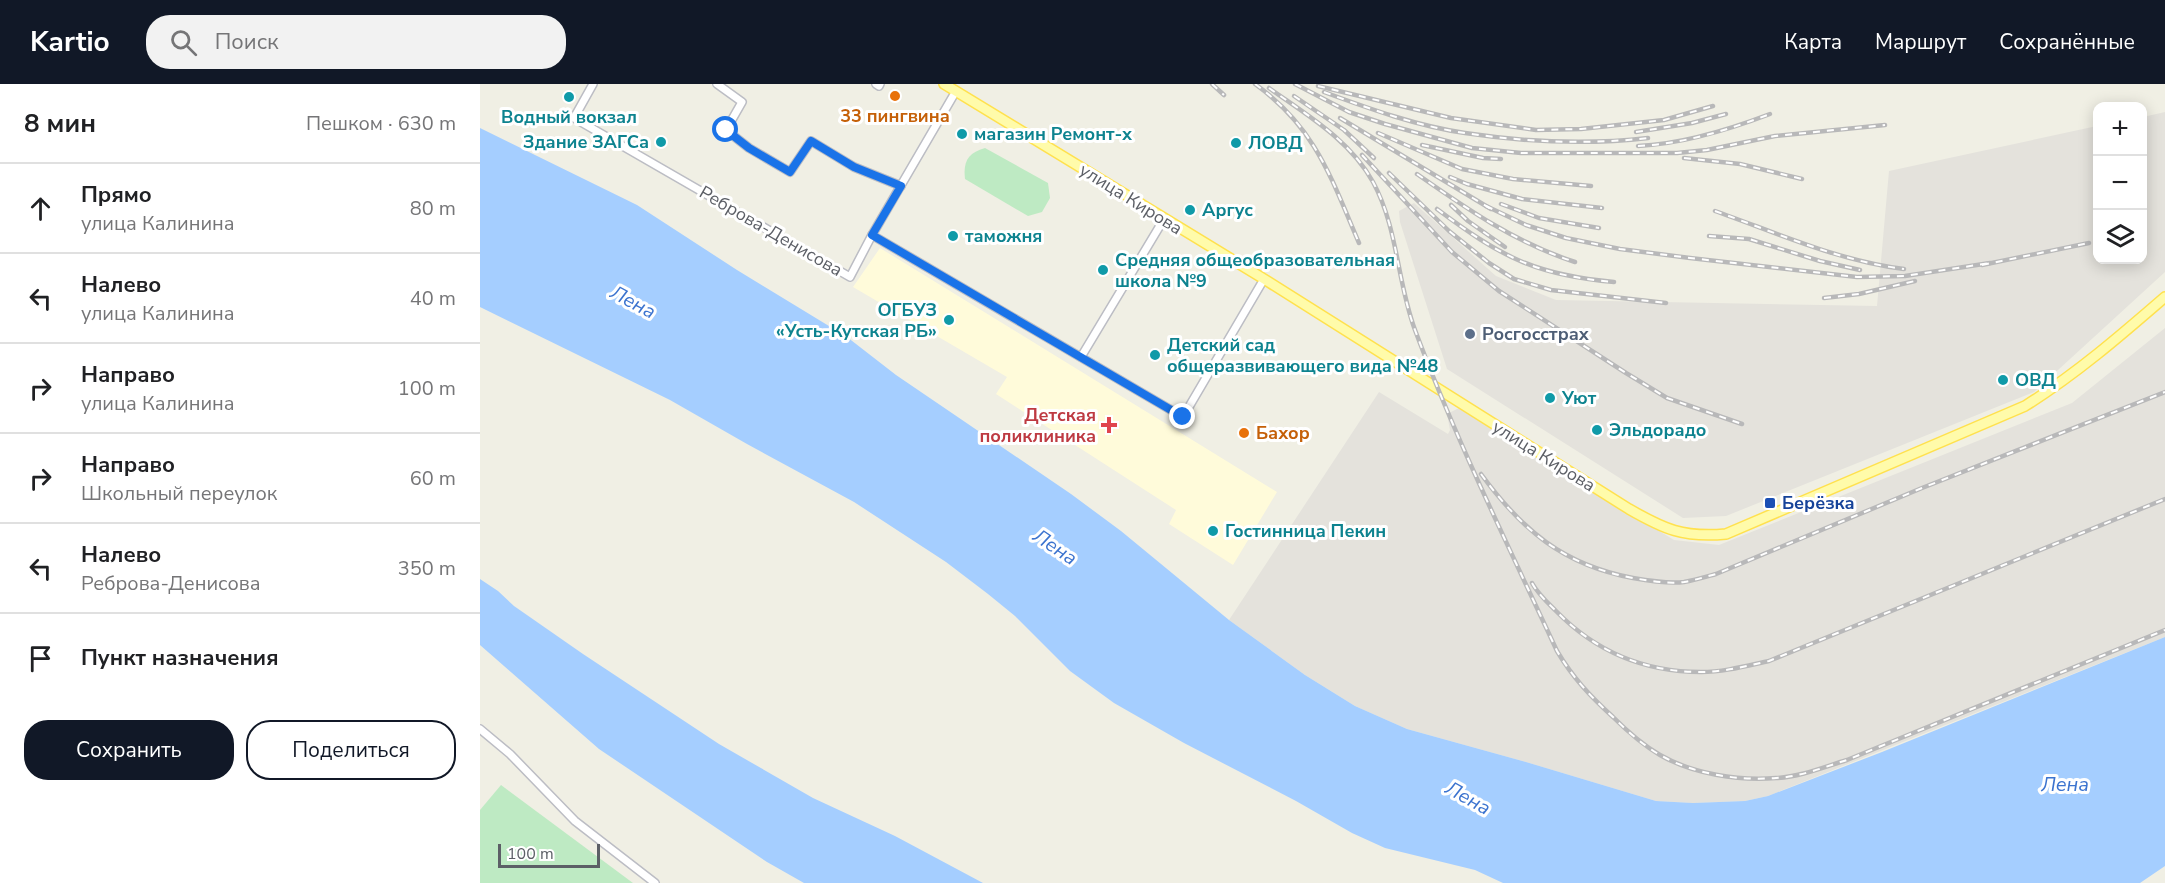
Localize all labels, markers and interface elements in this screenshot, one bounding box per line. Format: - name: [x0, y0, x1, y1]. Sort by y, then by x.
- search box: [146, 15, 566, 69]
- text: Kartio: [30, 23, 110, 61]
- icon: search: [167, 26, 200, 59]
- text: Поиск: [215, 27, 279, 57]
- text: Карта: [1784, 28, 1842, 56]
- text: Маршрут: [1875, 28, 1966, 56]
- text: Сохранённые: [1999, 28, 2135, 56]
- marker: 33 пингвина: [888, 89, 902, 103]
- marker: Водный вокзал: [562, 90, 576, 104]
- map controls: [2093, 102, 2147, 264]
- button: +: [2093, 102, 2147, 156]
- place label: 33 пингвина: [840, 104, 950, 128]
- place label: Водный вокзал: [501, 105, 637, 129]
- text: 8 мин: [24, 106, 96, 141]
- text: Пешком · 630 m: [306, 110, 456, 137]
- route start: [712, 116, 738, 142]
- place label: магазин Ремонт-х: [974, 122, 1133, 146]
- marker: магазин Ремонт-х: [955, 127, 969, 141]
- place label: Здание ЗАГСа: [523, 130, 649, 154]
- place label: ЛОВД: [1248, 131, 1303, 155]
- marker: Здание ЗАГСа: [654, 135, 668, 149]
- marker: ЛОВД: [1229, 136, 1243, 150]
- button: −: [2093, 156, 2147, 210]
- street label: улица Кирова: [1075, 158, 1187, 240]
- text: Прямо: [81, 180, 152, 210]
- street label: Реброва-Денисова: [695, 180, 847, 282]
- icon: ahead: [24, 192, 57, 225]
- text: 80 m: [410, 195, 456, 222]
- place label: Аргус: [1202, 198, 1253, 222]
- marker: Аргус: [1183, 203, 1197, 217]
- text: улица Калинина: [81, 210, 235, 237]
- button: layers: [2093, 210, 2147, 264]
- place label: таможня: [965, 224, 1042, 248]
- marker: таможня: [946, 229, 960, 243]
- place label: Средняя общеобразовательная школа №9: [1115, 248, 1395, 293]
- marker: Средняя общеобразовательная школа №9: [1096, 263, 1110, 277]
- text: Налево: [81, 270, 161, 300]
- water label: Лена: [605, 278, 661, 325]
- icon: left: [24, 282, 57, 315]
- text: 40 m: [410, 285, 456, 312]
- place label: ОГБУЗ «Усть-Кутская РБ»: [776, 298, 937, 343]
- text: улица Калинина: [81, 300, 235, 327]
- marker: ОГБУЗ «Усть-Кутская РБ»: [942, 313, 956, 327]
- place label: Росгосстрах: [1482, 322, 1590, 346]
- marker: Росгосстрах: [1463, 327, 1477, 341]
- place label: Детский сад общеразвивающего вида №48: [1167, 333, 1438, 378]
- marker: Детский сад общеразвивающего вида №48: [1148, 348, 1162, 362]
- text: Направо: [81, 360, 175, 390]
- place label: ОВД: [2015, 368, 2056, 392]
- icon: right: [24, 372, 57, 405]
- marker: ОВД: [1996, 373, 2010, 387]
- text: 100 m: [398, 375, 456, 402]
- place label: Уют: [1561, 386, 1597, 410]
- text: улица Калинина: [81, 390, 235, 417]
- marker: Уют: [1543, 391, 1557, 405]
- place label: Детская поликлиника: [979, 403, 1096, 448]
- route end: [1169, 403, 1195, 429]
- street label: улица Кирова: [1488, 415, 1600, 497]
- marker: Детская поликлиника: [1100, 416, 1118, 434]
- place label: Эльдорадо: [1609, 418, 1706, 442]
- place label: Бахор: [1256, 421, 1310, 445]
- marker: Эльдорадо: [1590, 423, 1604, 437]
- marker: Бахор: [1237, 426, 1251, 440]
- text: Направо: [81, 450, 175, 480]
- icon: right: [24, 462, 57, 495]
- text: 60 m: [410, 465, 456, 492]
- text: Школьный переулок: [81, 480, 277, 507]
- place label: Берёзка: [1782, 491, 1855, 515]
- marker: Берёзка: [1763, 496, 1777, 510]
- place label: Гостинница Пекин: [1225, 519, 1386, 543]
- water label: Лена: [1027, 522, 1083, 572]
- marker: Гостинница Пекин: [1206, 524, 1220, 538]
- text: Налево: [81, 540, 161, 570]
- icon: left: [24, 552, 57, 585]
- text: 350 m: [398, 555, 456, 582]
- text: Реброва-Денисова: [81, 570, 261, 597]
- icon: arrive: [24, 642, 57, 675]
- text: Пункт назначения: [81, 643, 279, 673]
- button: Сохранить: [24, 720, 234, 780]
- button: Поделиться: [246, 720, 456, 780]
- water label: Лена: [2040, 771, 2089, 798]
- water label: Лена: [1440, 774, 1496, 821]
- scale bar: [498, 841, 600, 868]
- text: 100 m: [507, 843, 554, 865]

